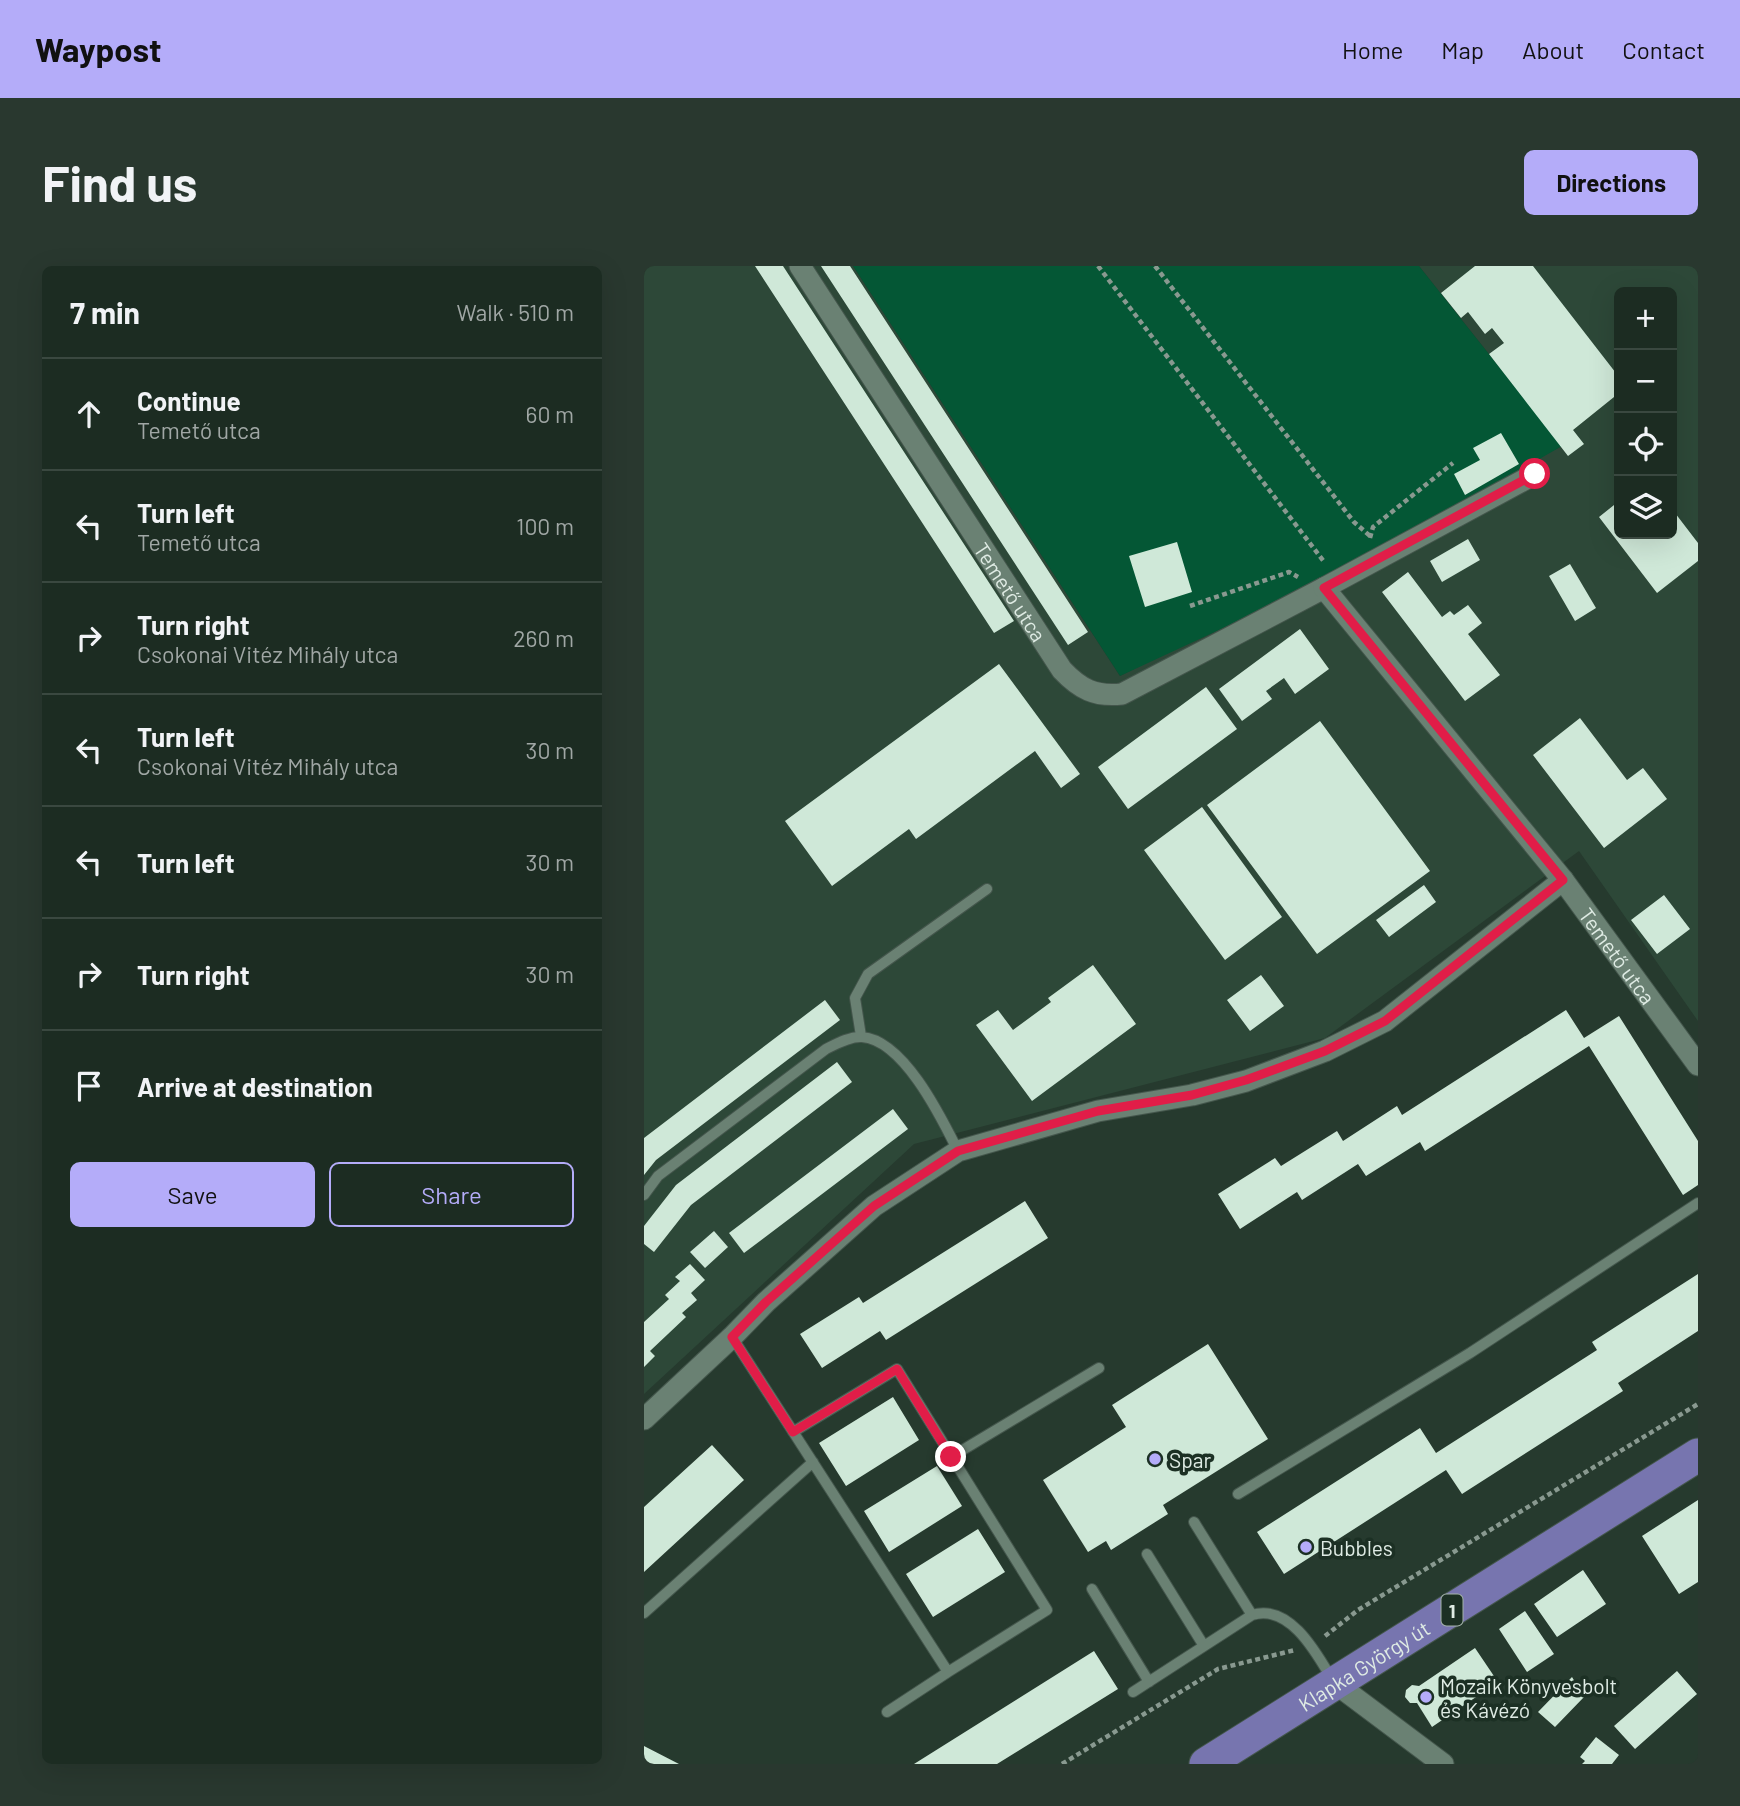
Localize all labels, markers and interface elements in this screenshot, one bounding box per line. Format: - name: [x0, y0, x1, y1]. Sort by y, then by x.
- text: Waypost: [35, 29, 162, 69]
- text: Home: [1342, 35, 1403, 64]
- text: Map: [1441, 35, 1484, 64]
- text: About: [1522, 35, 1584, 64]
- text: Contact: [1622, 35, 1705, 64]
- button: Directions: [1524, 150, 1698, 215]
- text: Find us: [42, 153, 197, 212]
- map controls: [1614, 287, 1677, 539]
- button: +: [1614, 287, 1677, 350]
- text: 7 min: [70, 294, 140, 330]
- text: Walk · 510 m: [456, 298, 574, 326]
- button: −: [1614, 350, 1677, 413]
- text: Continue: [137, 385, 241, 416]
- icon: ahead: [70, 395, 108, 433]
- text: 60 m: [526, 400, 574, 428]
- button: locate: [1614, 413, 1677, 476]
- text: Temető utca: [137, 416, 261, 444]
- route start: [1519, 458, 1550, 489]
- button: layers: [1614, 476, 1677, 539]
- text: Turn left: [137, 497, 235, 528]
- icon: left: [70, 507, 108, 545]
- text: 100 m: [516, 512, 574, 540]
- text: Temető utca: [137, 528, 261, 556]
- street label: Temető utca: [970, 537, 1052, 646]
- text: Turn right: [137, 609, 250, 640]
- icon: right: [70, 619, 108, 657]
- text: 260 m: [513, 624, 574, 652]
- text: Csokonai Vitéz Mihály utca: [137, 640, 398, 668]
- text: Turn left: [137, 721, 235, 752]
- icon: left: [70, 731, 108, 769]
- text: 30 m: [526, 736, 574, 764]
- text: Csokonai Vitéz Mihály utca: [137, 752, 398, 780]
- icon: left: [70, 843, 108, 881]
- text: Turn left: [137, 847, 235, 878]
- text: 30 m: [526, 848, 574, 876]
- street label: Temető utca: [1575, 902, 1661, 1008]
- icon: right: [70, 955, 108, 993]
- text: Turn right: [137, 959, 250, 990]
- text: 30 m: [526, 960, 574, 988]
- icon: arrive: [70, 1067, 108, 1105]
- text: Arrive at destination: [137, 1071, 373, 1102]
- button: Save: [70, 1162, 315, 1227]
- button: Share: [329, 1162, 574, 1227]
- route end: [935, 1441, 966, 1472]
- place label: Spar: [1169, 1447, 1212, 1472]
- marker: Spar: [1147, 1451, 1163, 1467]
- place label: Bubbles: [1320, 1535, 1393, 1560]
- marker: Bubbles: [1298, 1539, 1314, 1555]
- road number: 1: [1442, 1594, 1462, 1626]
- street label: Klapka György út: [1293, 1615, 1434, 1716]
- place label: Mozaik Könyvesbolt és Kávézó: [1440, 1673, 1617, 1722]
- marker: Mozaik Könyvesbolt és Kávézó: [1418, 1689, 1434, 1705]

